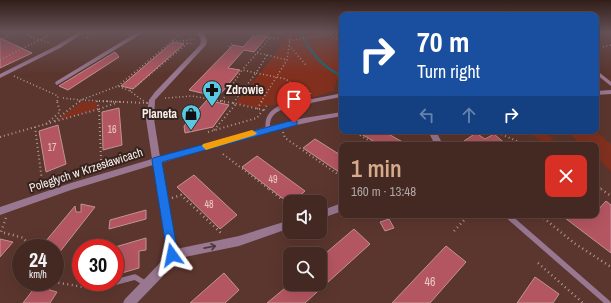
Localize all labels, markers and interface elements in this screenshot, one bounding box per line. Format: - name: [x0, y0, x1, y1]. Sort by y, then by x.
- text: 70 m: [417, 23, 469, 61]
- icon: right: [351, 28, 403, 80]
- text: Turn right: [417, 59, 480, 84]
- pharmacy icon: Zdrowie: [201, 79, 223, 107]
- place label: Zdrowie: [226, 82, 264, 98]
- pin: [277, 82, 311, 123]
- icon: arrive: [283, 88, 305, 110]
- shop icon: Planeta: [180, 103, 202, 131]
- icon: left: [416, 104, 438, 126]
- icon: ahead: [458, 104, 480, 126]
- icon: right: [500, 104, 522, 126]
- place label: Planeta: [142, 106, 178, 122]
- house number: 16: [107, 123, 117, 136]
- house number: 17: [47, 141, 57, 154]
- street label: Poległych w Krzesławicach: [27, 144, 145, 196]
- text: 1 min: [351, 152, 402, 184]
- button: close: [545, 155, 587, 197]
- house number: 49: [268, 173, 278, 186]
- text: 160 m · 13:48: [351, 183, 416, 200]
- map controls: [283, 195, 327, 291]
- button: sound: [283, 195, 327, 239]
- house number: 48: [204, 198, 214, 211]
- position arrow: [151, 234, 193, 276]
- speed limit sign: 30: [72, 239, 124, 291]
- one-way arrow: [203, 243, 216, 251]
- text: 24: [29, 246, 47, 273]
- button: search: [283, 247, 327, 291]
- text: km/h: [29, 268, 47, 281]
- house number: 46: [425, 274, 435, 290]

